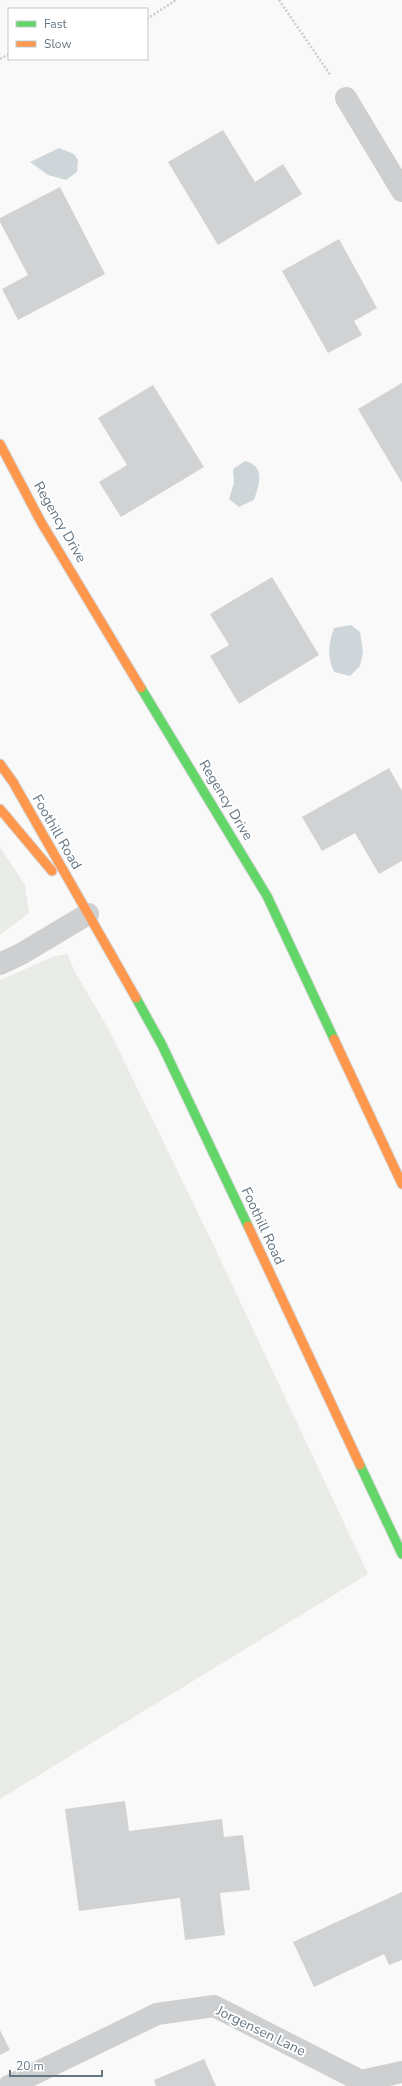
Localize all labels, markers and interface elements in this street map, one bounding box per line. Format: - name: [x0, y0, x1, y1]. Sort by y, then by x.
- legend: [8, 8, 148, 60]
- text: Fast: [44, 16, 67, 32]
- text: Slow: [44, 36, 72, 52]
- street label: Regency Drive: [29, 478, 91, 566]
- street label: Regency Drive: [194, 756, 258, 844]
- street label: Foothill Road: [28, 791, 86, 873]
- street label: Foothill Road: [237, 1184, 289, 1268]
- street label: Jorgensen Lane: [212, 2001, 309, 2061]
- scale bar: [10, 2052, 102, 2078]
- text: 20 m: [16, 2058, 44, 2074]

